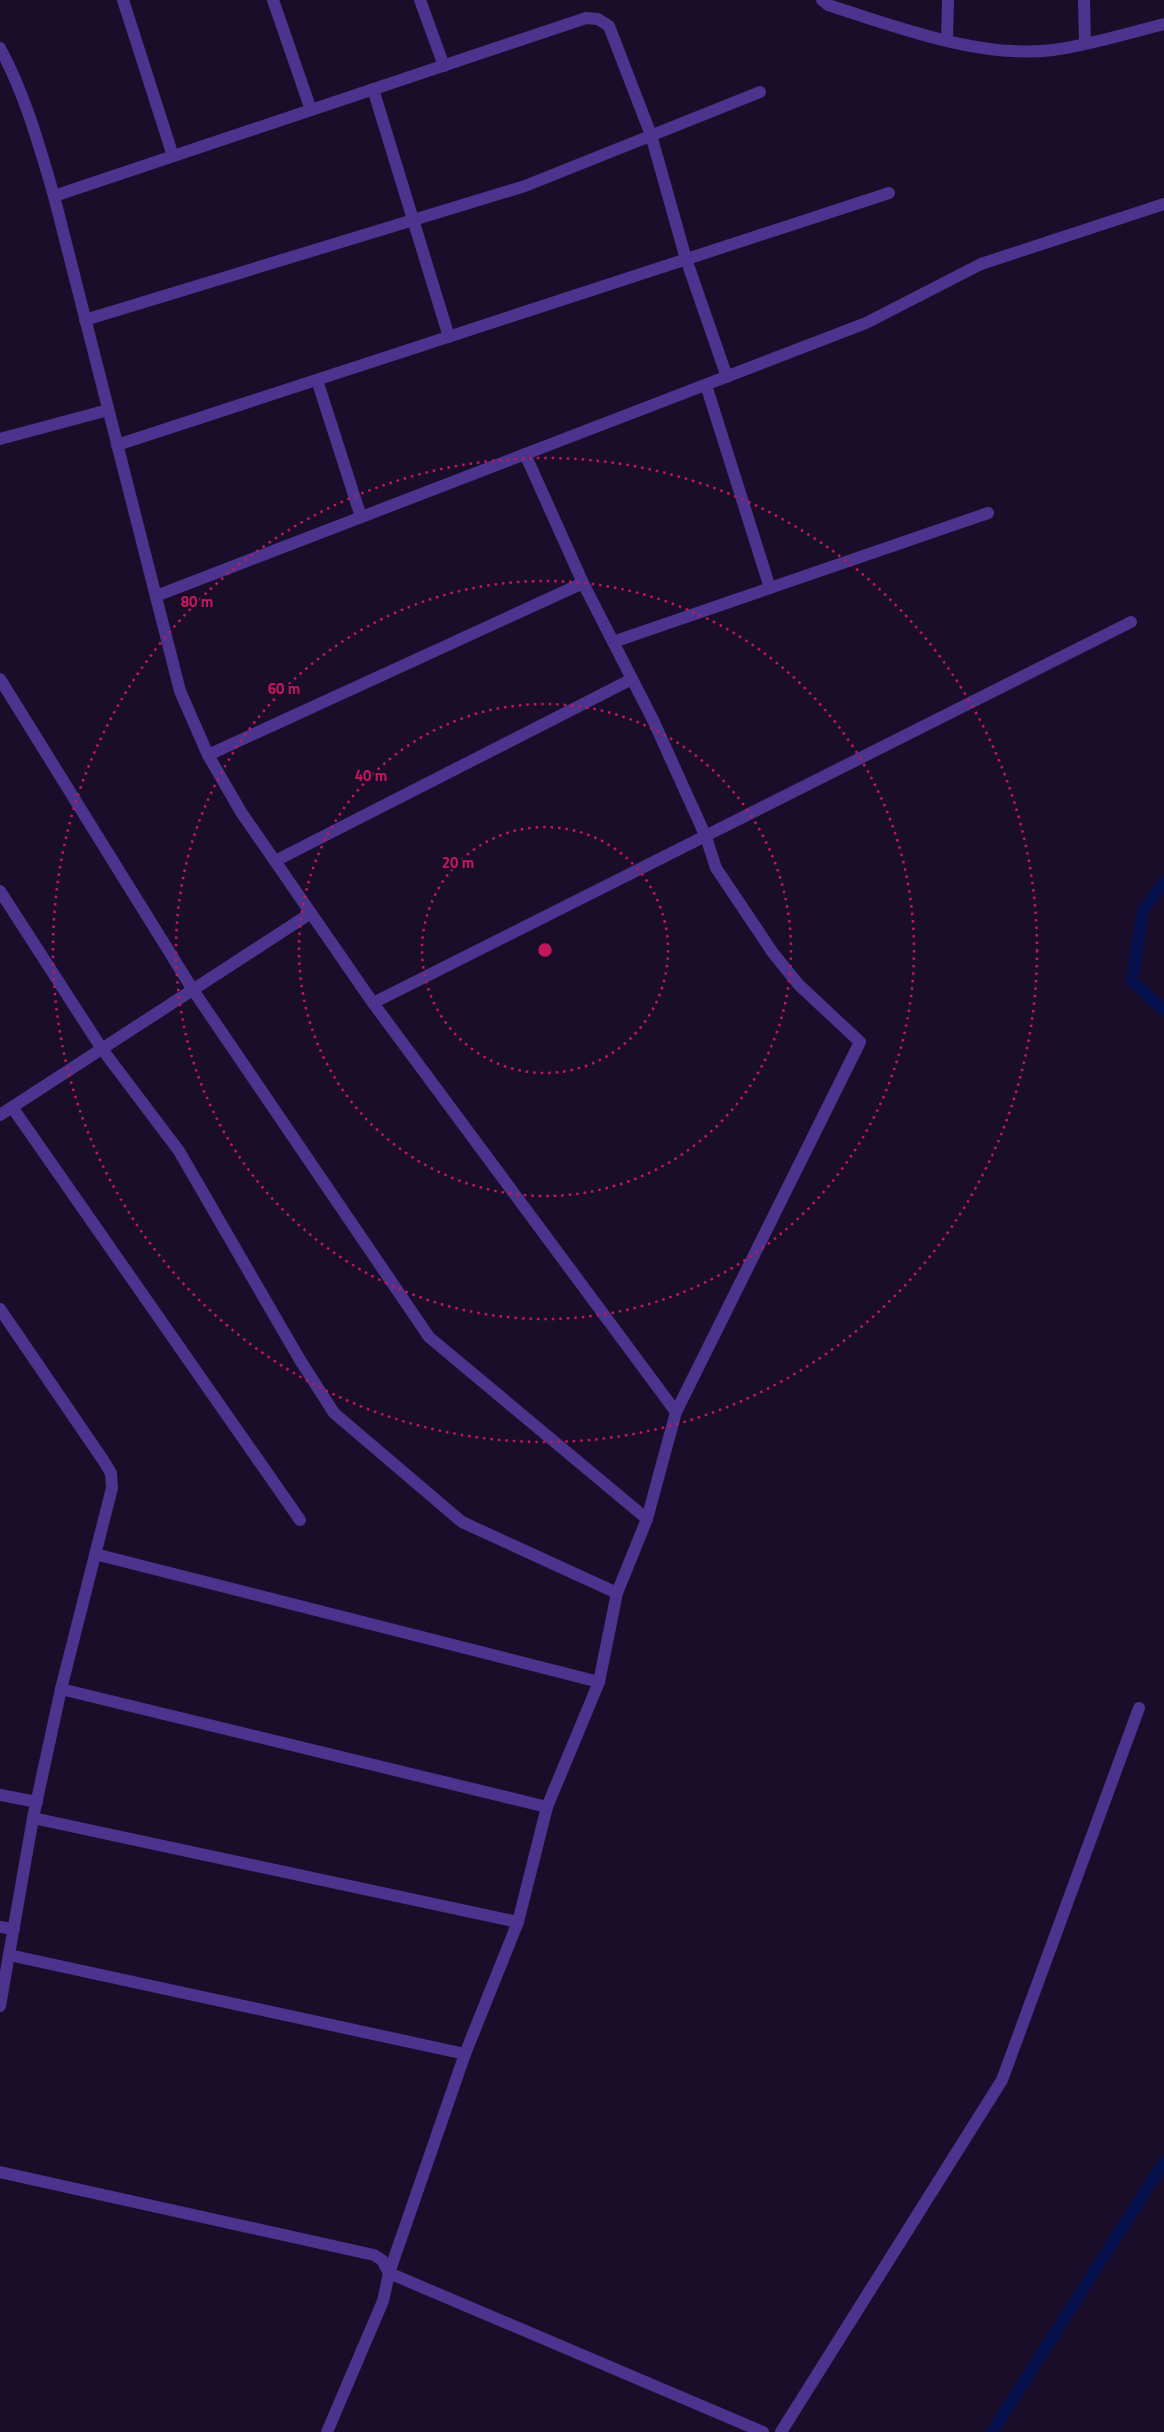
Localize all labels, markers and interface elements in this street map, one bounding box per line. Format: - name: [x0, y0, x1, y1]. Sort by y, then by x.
- text: 80 m: [181, 590, 213, 613]
- text: 60 m: [268, 677, 300, 700]
- text: 40 m: [355, 764, 387, 787]
- text: 20 m: [442, 851, 474, 874]
- centre of rings: [536, 941, 554, 959]

